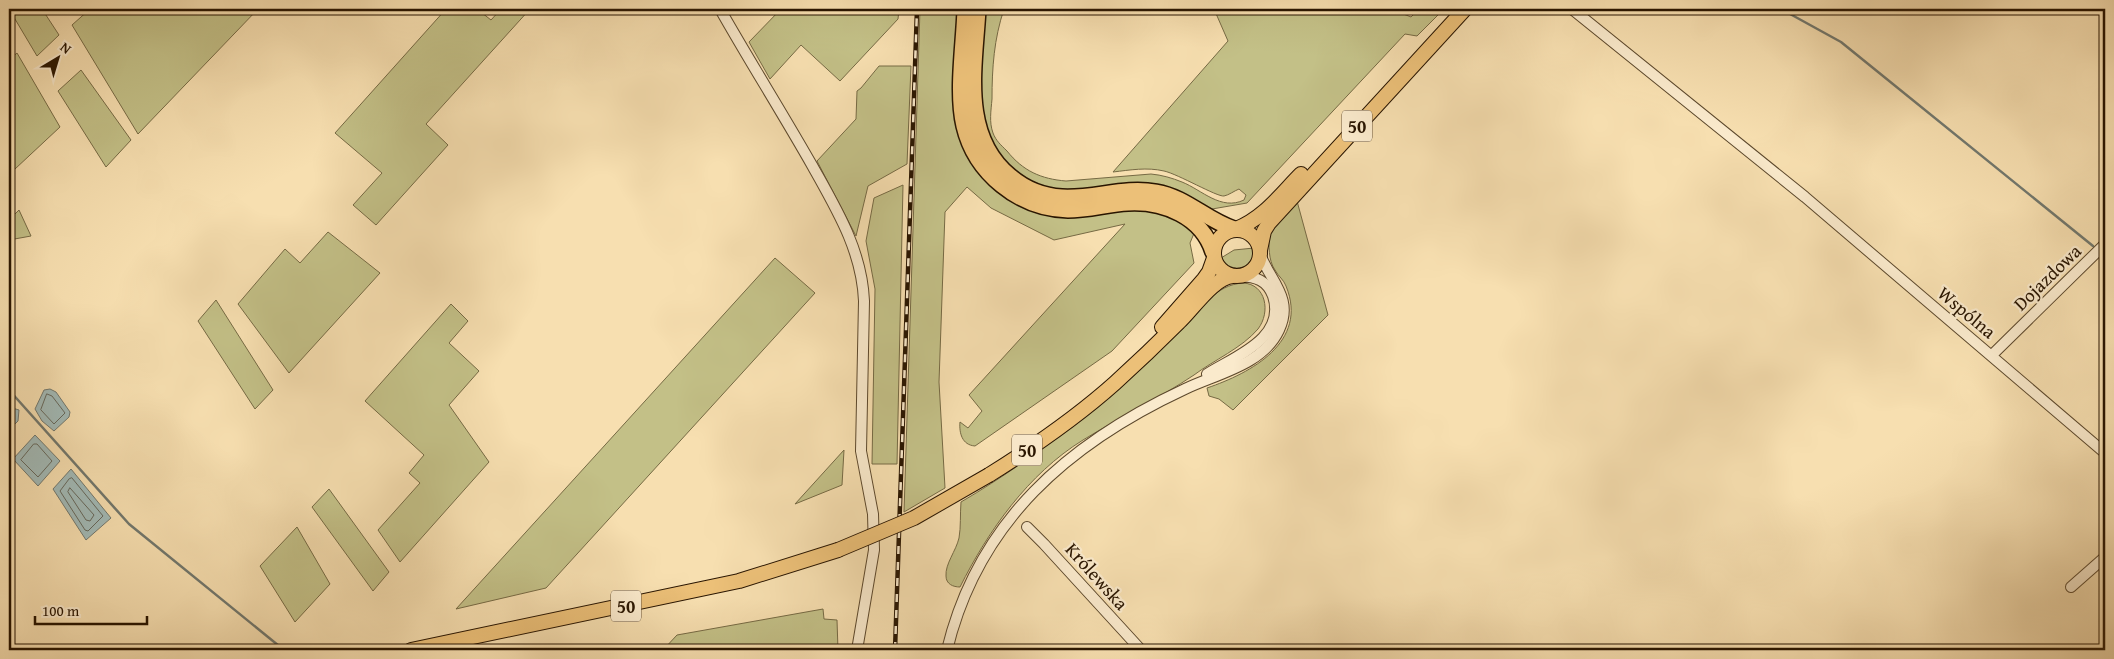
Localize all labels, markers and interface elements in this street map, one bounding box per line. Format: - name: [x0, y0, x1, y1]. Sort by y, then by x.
- north arrow: [32, 32, 82, 82]
- text: N: [56, 37, 76, 59]
- road number: 50: [1342, 110, 1372, 142]
- street label: Dojazdowa: [2007, 237, 2087, 317]
- street label: Wspólna: [1932, 279, 2002, 345]
- road number: 50: [1012, 434, 1042, 466]
- street label: Królewska: [1059, 536, 1135, 616]
- road number: 50: [611, 590, 641, 622]
- scale bar: [35, 594, 148, 626]
- text: 100 m: [42, 600, 80, 621]

